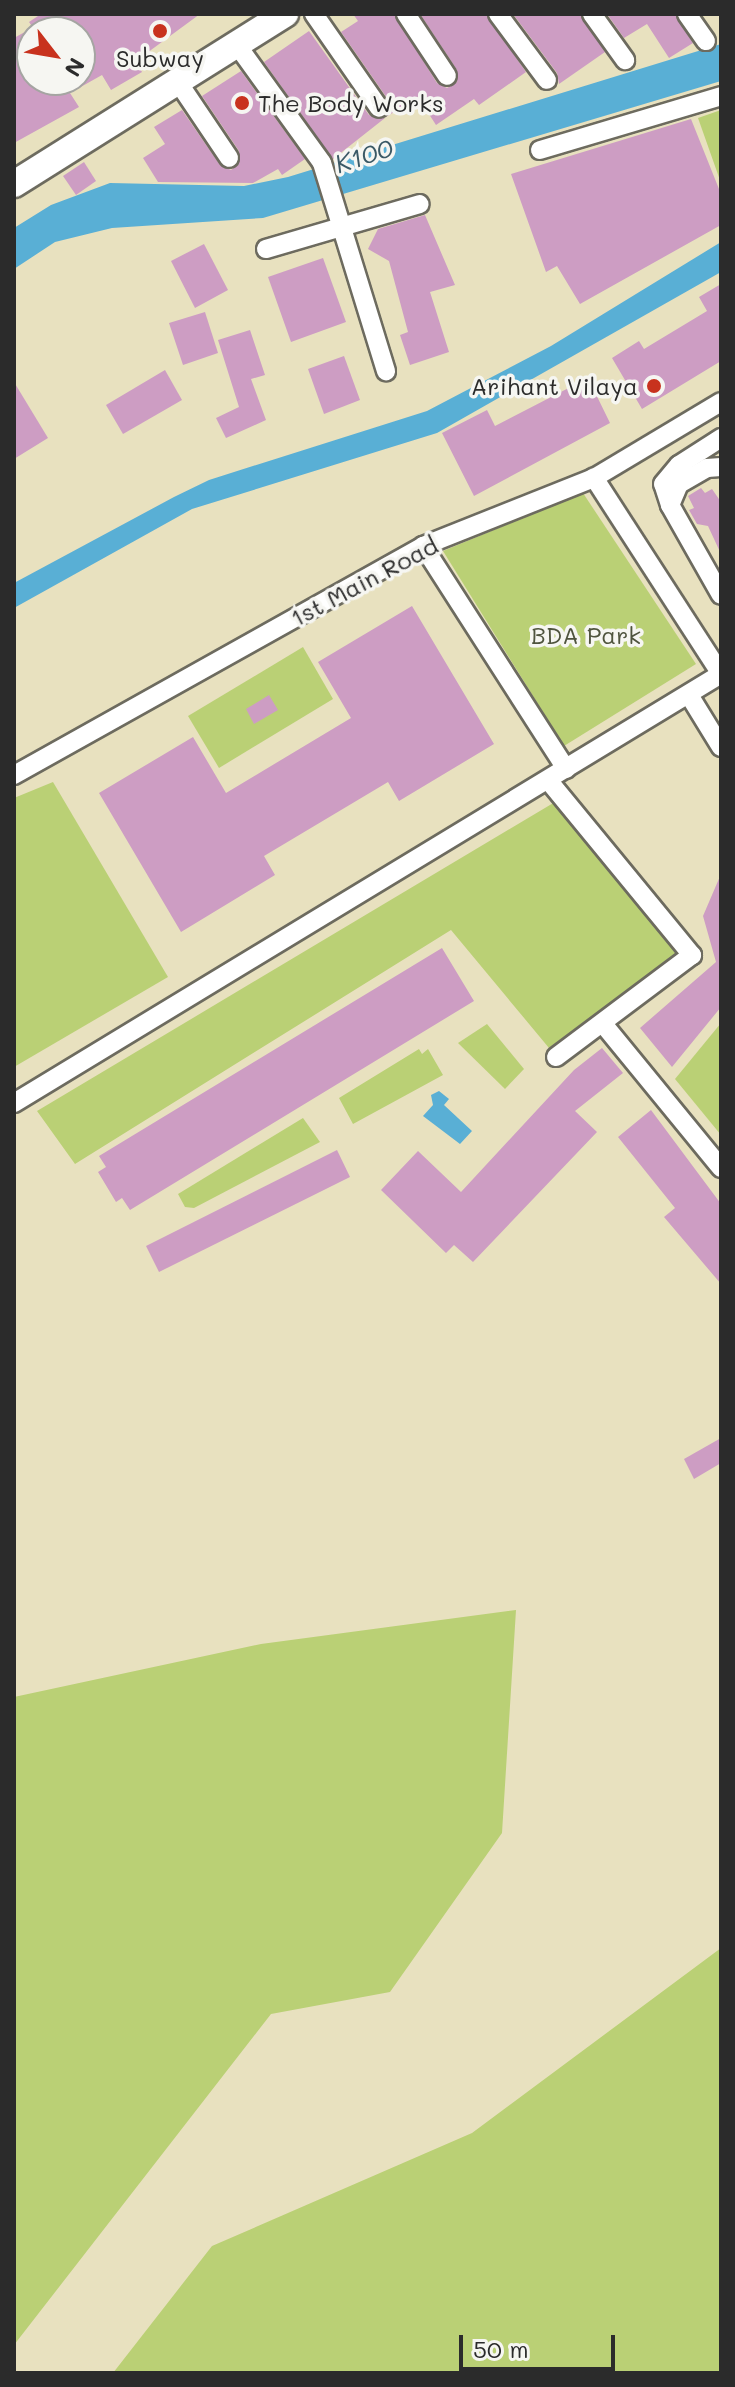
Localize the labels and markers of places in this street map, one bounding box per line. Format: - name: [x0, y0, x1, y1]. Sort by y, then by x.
- marker: Subway: [151, 22, 169, 40]
- place label: Subway: [116, 44, 204, 72]
- place label: The Body Works: [258, 89, 444, 117]
- marker: The Body Works: [233, 94, 251, 112]
- place label: Arihant Vilaya: [471, 372, 638, 400]
- marker: Arihant Vilaya: [645, 377, 663, 395]

